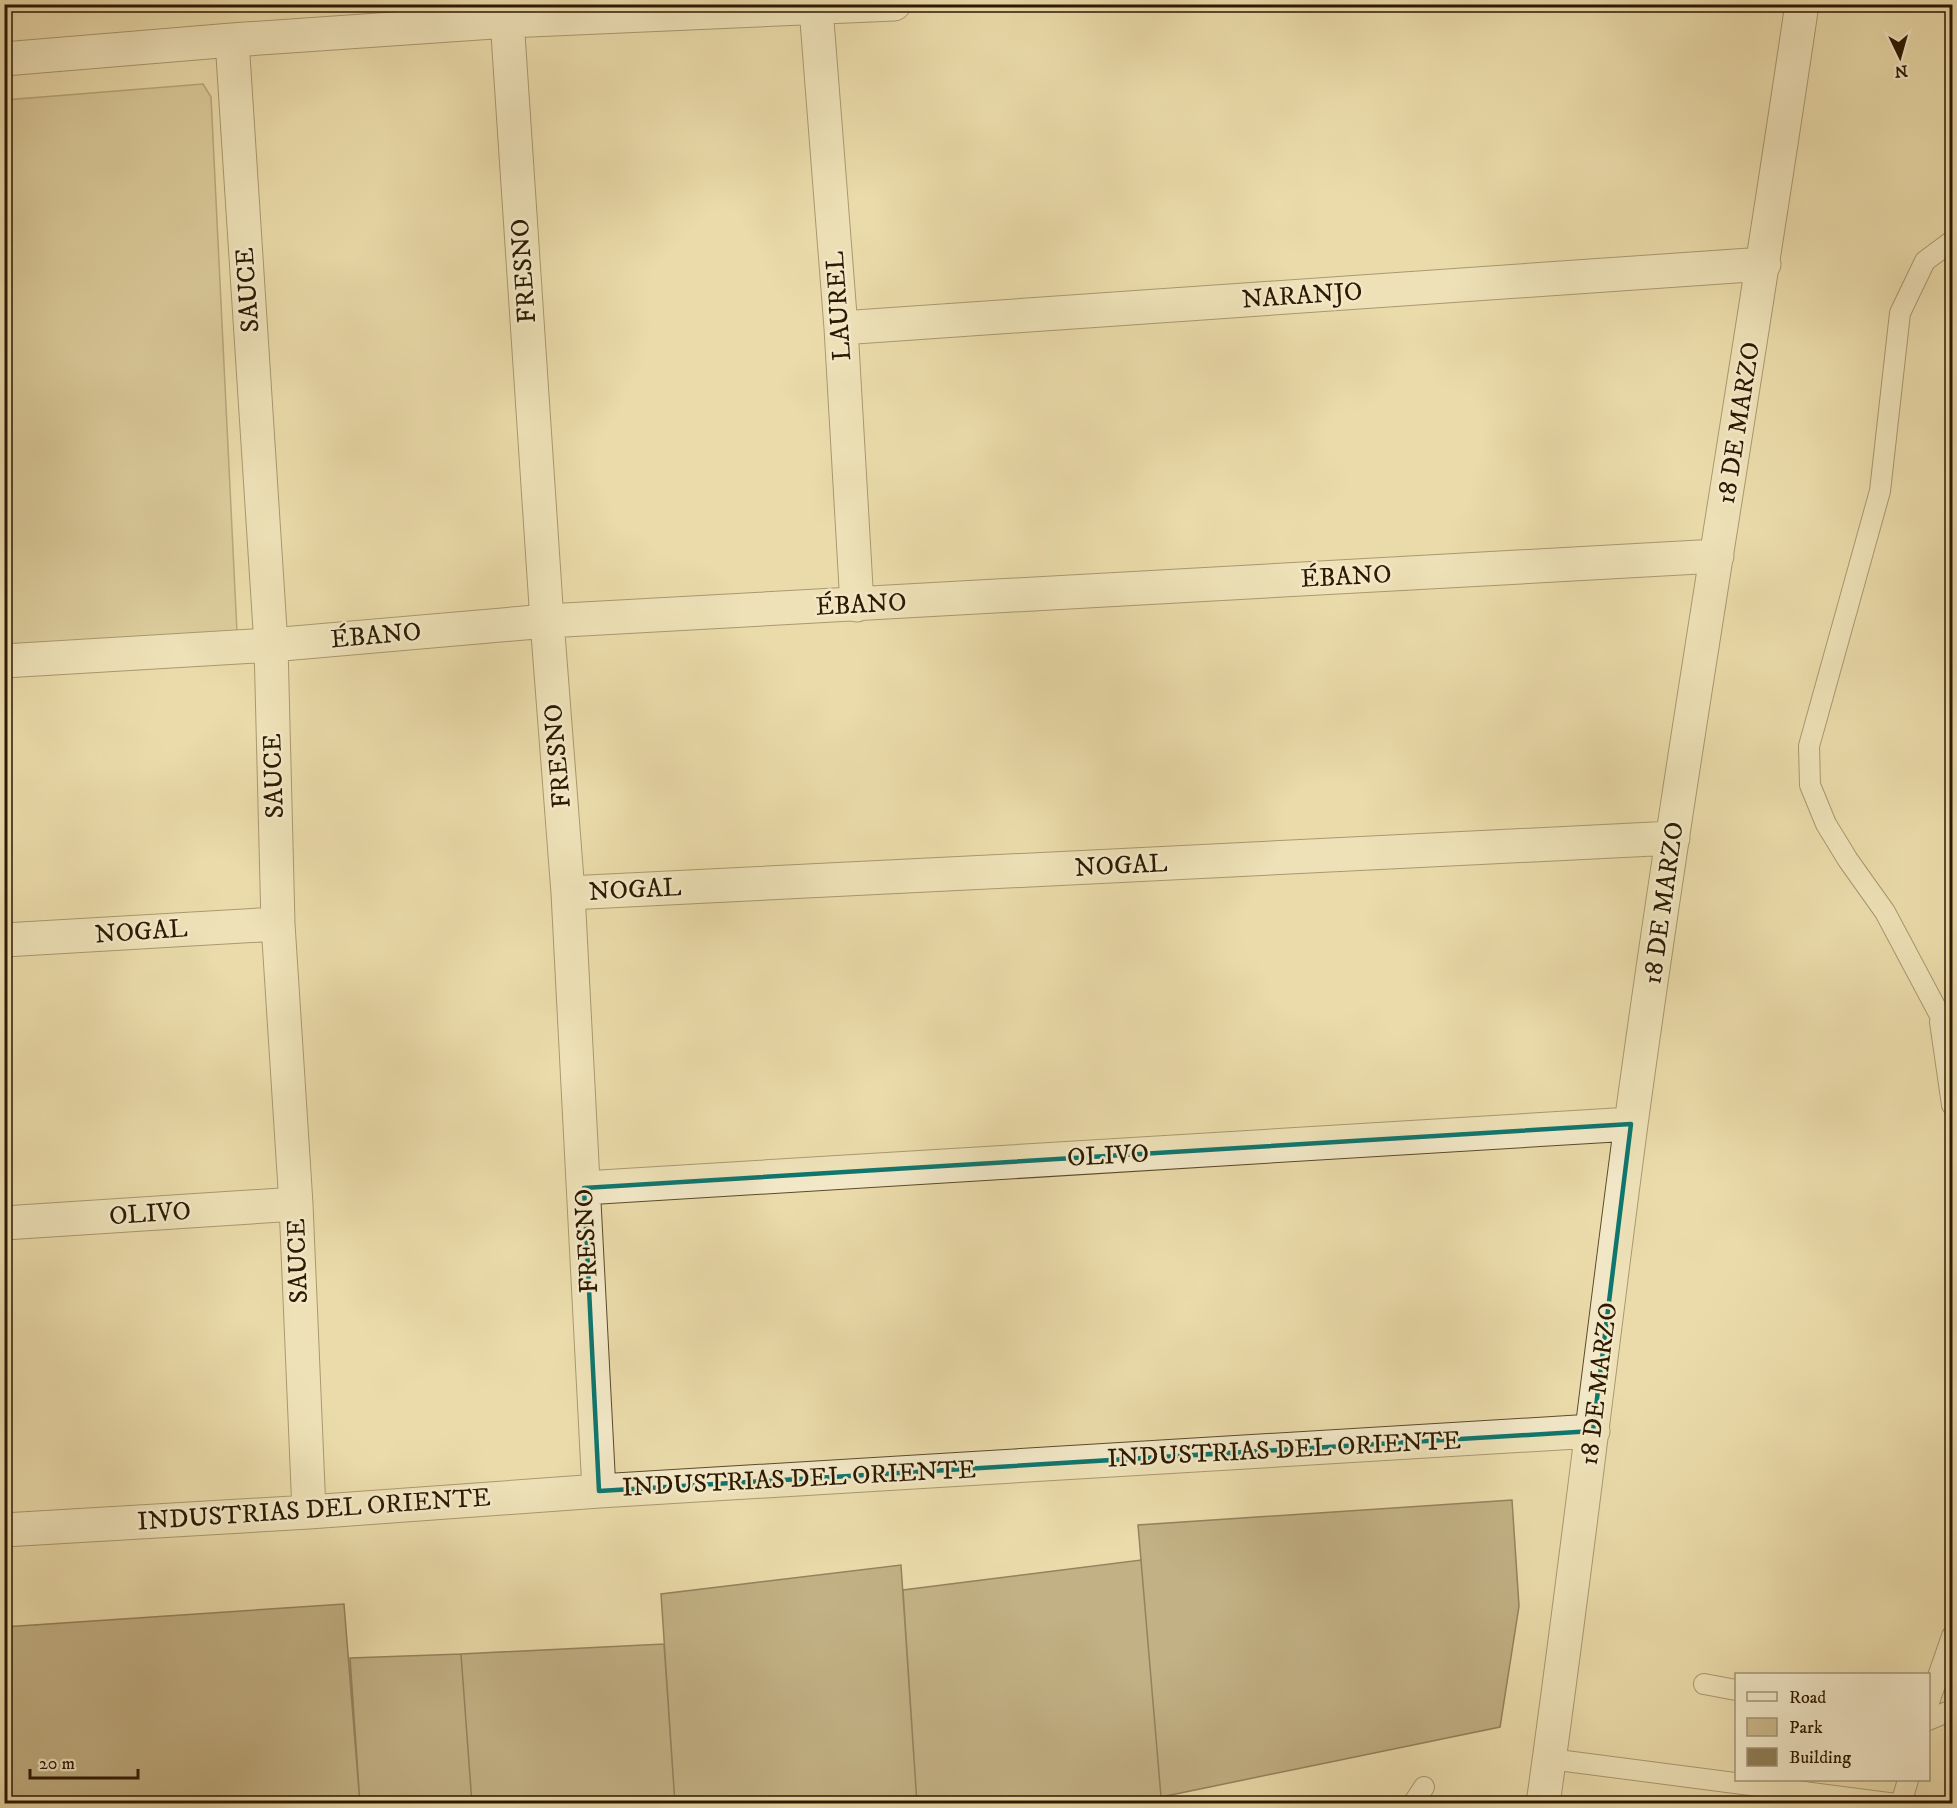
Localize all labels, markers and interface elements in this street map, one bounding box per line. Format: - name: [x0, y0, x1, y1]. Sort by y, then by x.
- north arrow: [1870, 27, 1930, 87]
- text: N: [1894, 60, 1909, 81]
- street label: FRESNO: [504, 218, 544, 324]
- street label: SAUCE: [229, 246, 267, 334]
- street label: LAUREL: [819, 250, 859, 362]
- street label: NARANJO: [1240, 275, 1364, 317]
- street label: 18 DE MARZO: [1710, 339, 1768, 507]
- street label: ÉBANO: [1300, 558, 1392, 596]
- street label: ÉBANO: [815, 586, 907, 624]
- street label: ÉBANO: [329, 616, 423, 656]
- street label: FRESNO: [537, 702, 579, 810]
- street label: SAUCE: [256, 733, 292, 819]
- street label: 18 DE MARZO: [1636, 820, 1692, 986]
- street label: NOGAL: [1074, 847, 1169, 885]
- street label: NOGAL: [588, 871, 683, 909]
- street label: NOGAL: [93, 912, 189, 952]
- street label: OLIVO: [1066, 1137, 1150, 1175]
- street label: FRESNO: [568, 1188, 606, 1294]
- street label: OLIVO: [108, 1195, 192, 1233]
- street label: SAUCE: [280, 1218, 316, 1304]
- street label: 18 DE MARZO: [1573, 1301, 1625, 1467]
- street label: INDUSTRIAS DEL ORIENTE: [1106, 1424, 1462, 1476]
- street label: INDUSTRIAS DEL ORIENTE: [621, 1453, 977, 1505]
- street label: INDUSTRIAS DEL ORIENTE: [136, 1481, 492, 1539]
- legend: [1735, 1673, 1930, 1781]
- text: Road: [1789, 1687, 1826, 1709]
- text: Park: [1789, 1717, 1823, 1739]
- scale bar: [30, 1742, 138, 1780]
- text: Building: [1789, 1747, 1851, 1769]
- text: 20 m: [39, 1753, 75, 1775]

